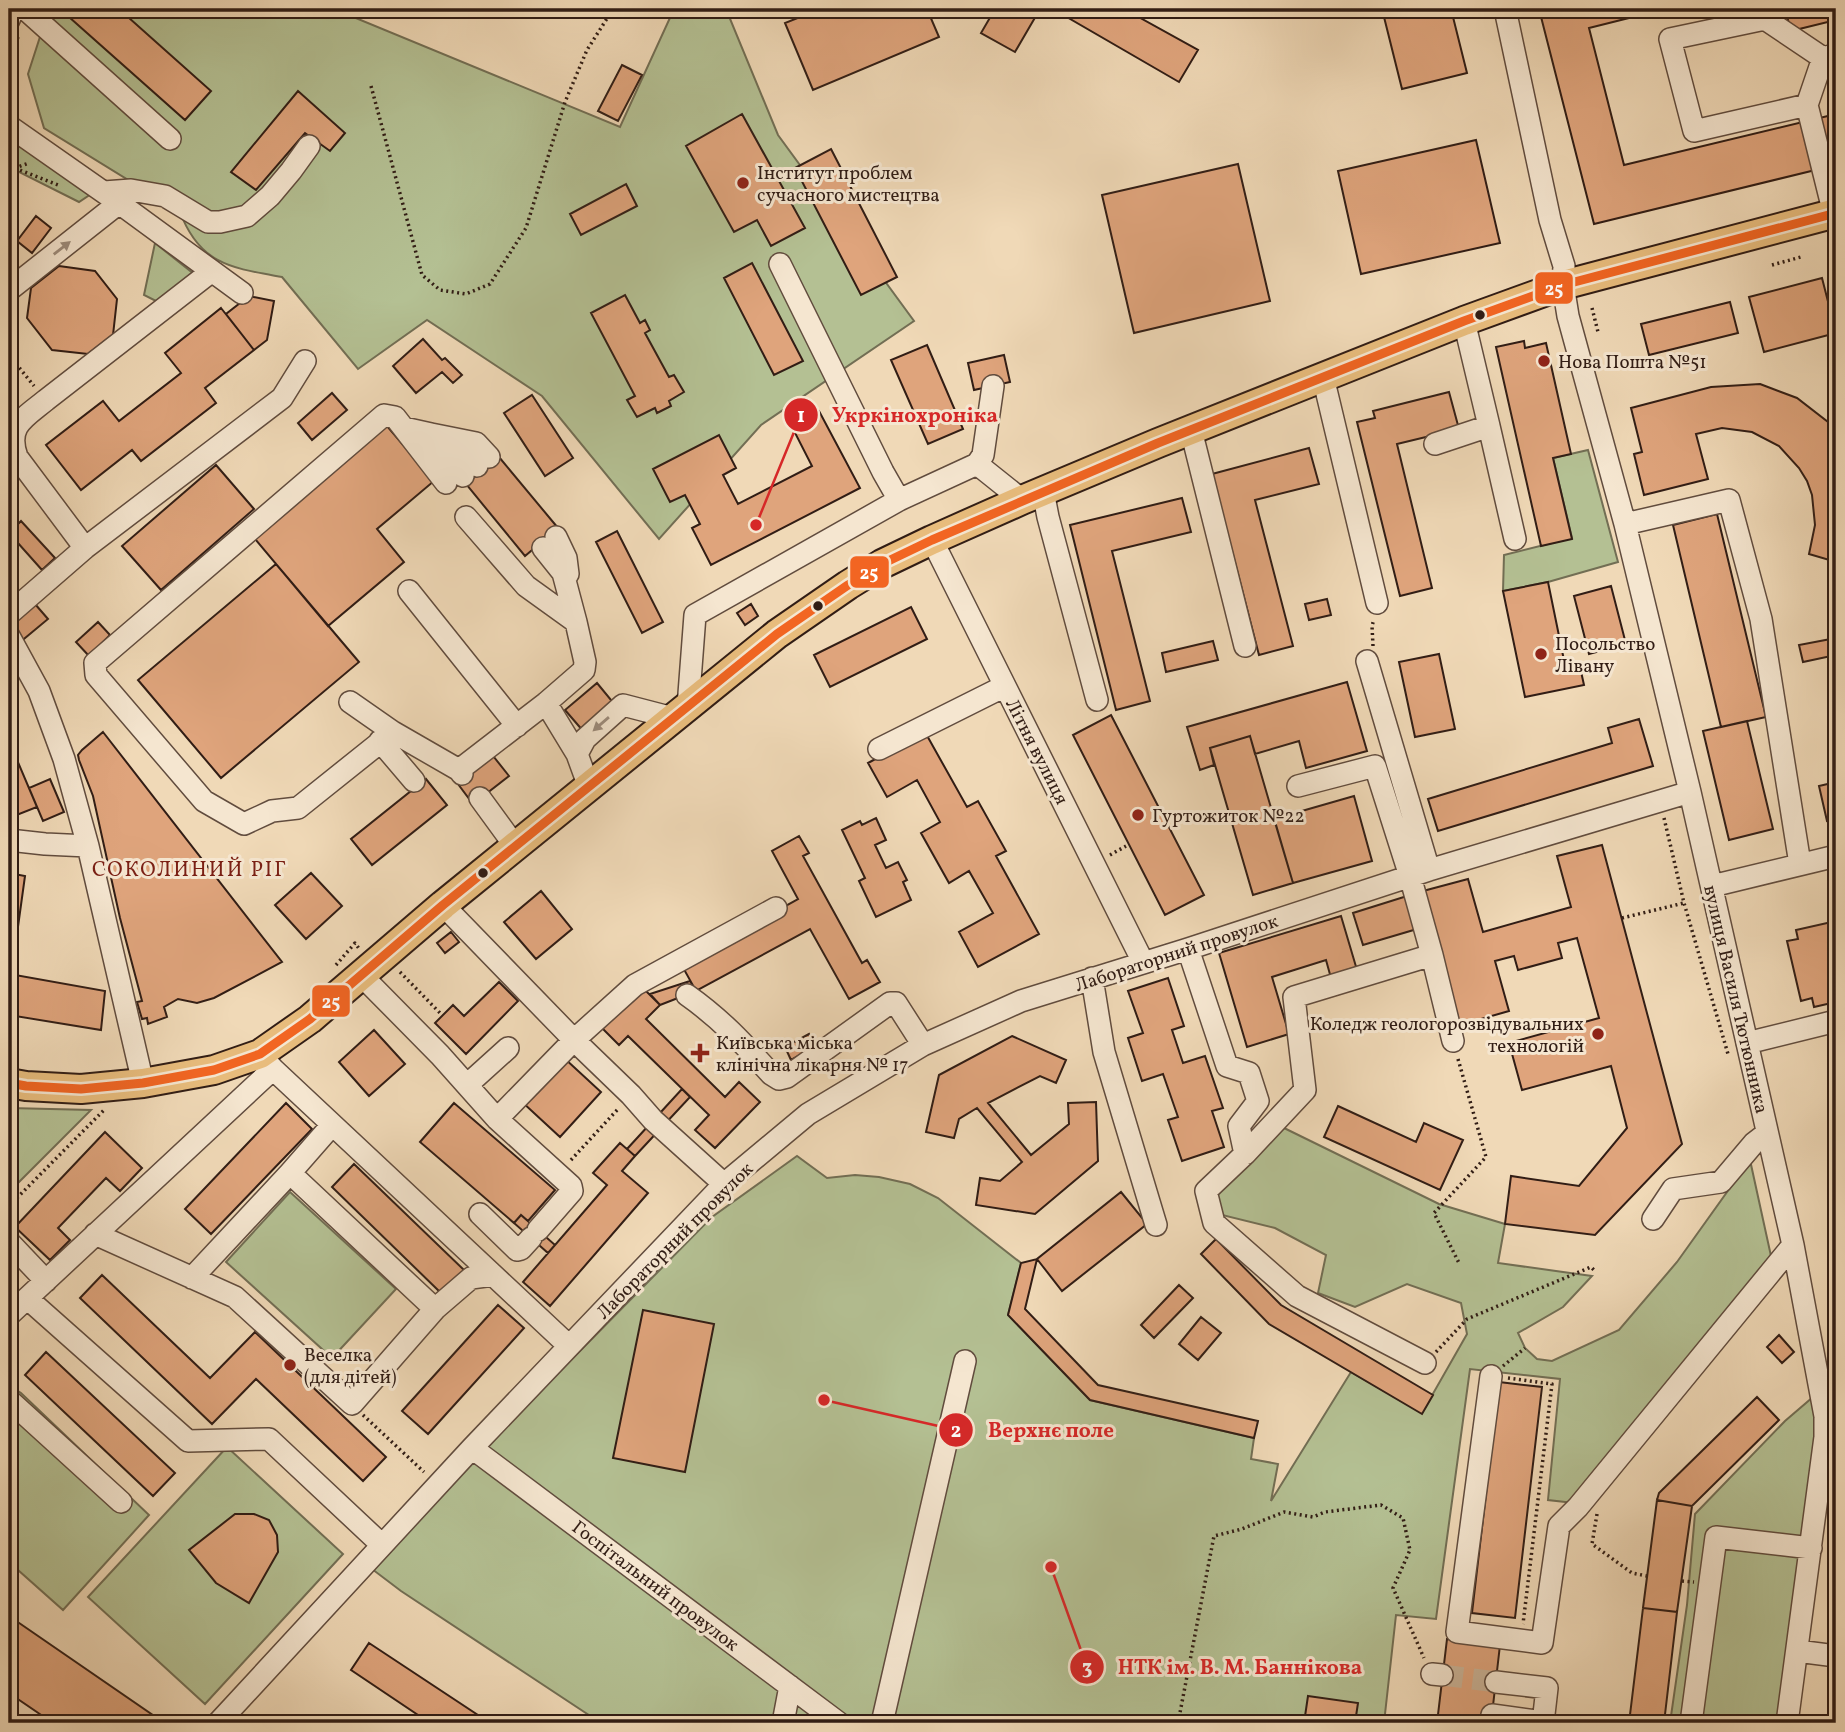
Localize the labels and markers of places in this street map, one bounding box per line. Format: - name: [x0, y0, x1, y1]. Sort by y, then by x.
- place label: Інститут проблем сучасного мистецтва: [757, 161, 940, 209]
- marker: Інститут проблем сучасного мистецтва: [735, 175, 751, 191]
- unlabelled marker: [1473, 308, 1487, 322]
- place label: Нова Пошта №51: [1558, 350, 1707, 376]
- marker: Нова Пошта №51: [1536, 353, 1552, 369]
- callout: Укркінохроніка: [784, 394, 1012, 436]
- unlabelled marker: [811, 599, 825, 613]
- place label: Посольство Лівану: [1555, 632, 1655, 680]
- marker: Посольство Лівану: [1533, 646, 1549, 662]
- place label: Гуртожиток №22: [1152, 804, 1305, 830]
- marker: Гуртожиток №22: [1130, 807, 1146, 823]
- unlabelled marker: [476, 866, 490, 880]
- place label: Коледж геологорозвідувальних технологій: [1310, 1012, 1584, 1060]
- marker: Коледж геологорозвідувальних технологій: [1590, 1026, 1606, 1042]
- place label: Київська міська клінічна лікарня № 17: [716, 1031, 909, 1079]
- marker: Київська міська клінічна лікарня № 17: [690, 1043, 710, 1063]
- place label: Веселка (для дітей): [304, 1343, 397, 1391]
- marker: Веселка (для дітей): [282, 1357, 298, 1373]
- callout: Верхнє поле: [939, 1409, 1128, 1451]
- callout: НТК ім. В. М. Баннікова: [1069, 1646, 1377, 1688]

